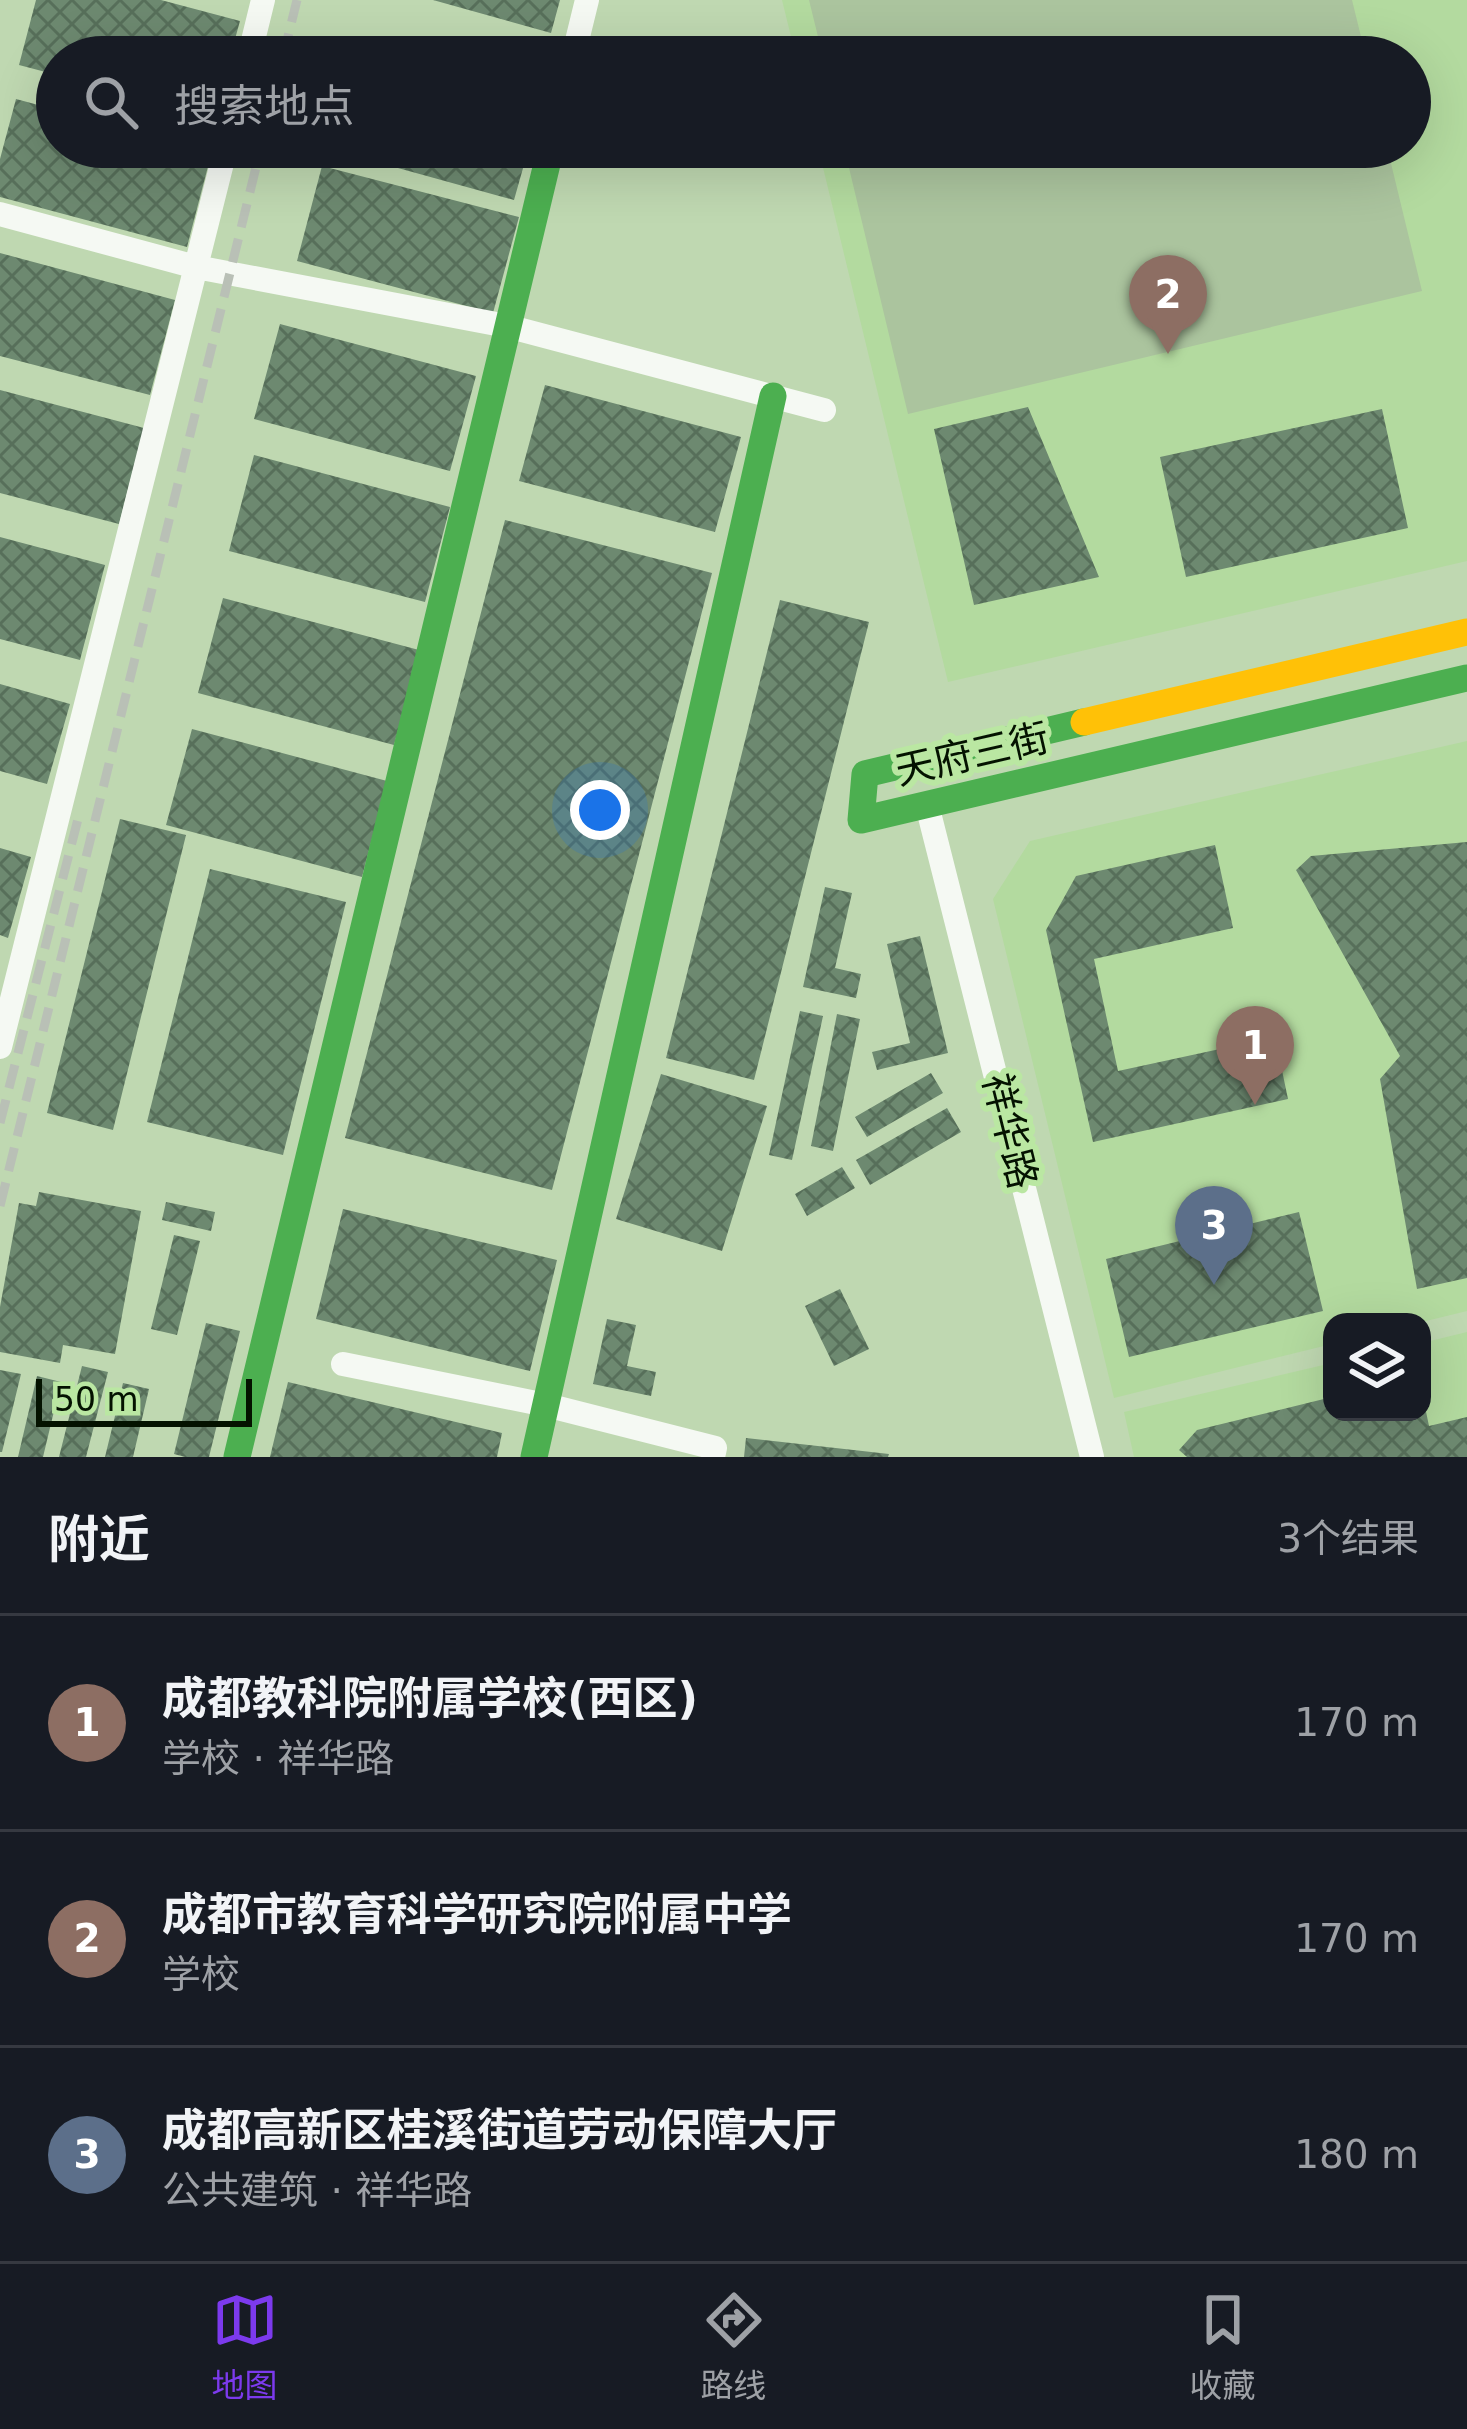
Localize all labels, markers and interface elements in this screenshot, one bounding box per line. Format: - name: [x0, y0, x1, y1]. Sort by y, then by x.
- search box: [36, 36, 1431, 168]
- icon: search: [78, 69, 144, 135]
- text: 搜索地点: [174, 80, 354, 133]
- pin: 2: [1129, 255, 1207, 354]
- street label: 天府三街: [891, 715, 1053, 793]
- your location: [570, 780, 630, 840]
- pin: 1: [1216, 1006, 1294, 1105]
- street label: 祥华路: [974, 1069, 1046, 1193]
- pin: 3: [1175, 1186, 1253, 1285]
- map controls: [1323, 1313, 1431, 1421]
- button: layers: [1323, 1313, 1431, 1421]
- scale bar: [36, 1373, 252, 1426]
- text: 50 m: [54, 1380, 139, 1419]
- text: 附近: [48, 1510, 150, 1569]
- text: 3个结果: [1277, 1516, 1419, 1561]
- text: 成都教科院附属学校(西区): [162, 1672, 698, 1725]
- text: 1: [73, 1700, 101, 1745]
- text: 170 m: [1294, 1700, 1419, 1745]
- text: 学校 · 祥华路: [162, 1736, 394, 1781]
- text: 成都市教育科学研究院附属中学: [162, 1888, 792, 1941]
- text: 2: [73, 1916, 101, 1961]
- text: 170 m: [1294, 1916, 1419, 1961]
- text: 学校: [162, 1952, 240, 1997]
- text: 成都高新区桂溪街道劳动保障大厅: [162, 2104, 837, 2157]
- text: 3: [73, 2132, 101, 2177]
- text: 180 m: [1294, 2132, 1419, 2177]
- text: 公共建筑 · 祥华路: [162, 2168, 472, 2213]
- tab: 地图: [212, 2287, 278, 2407]
- tab: 路线: [701, 2287, 767, 2407]
- tab: 收藏: [1190, 2287, 1256, 2407]

